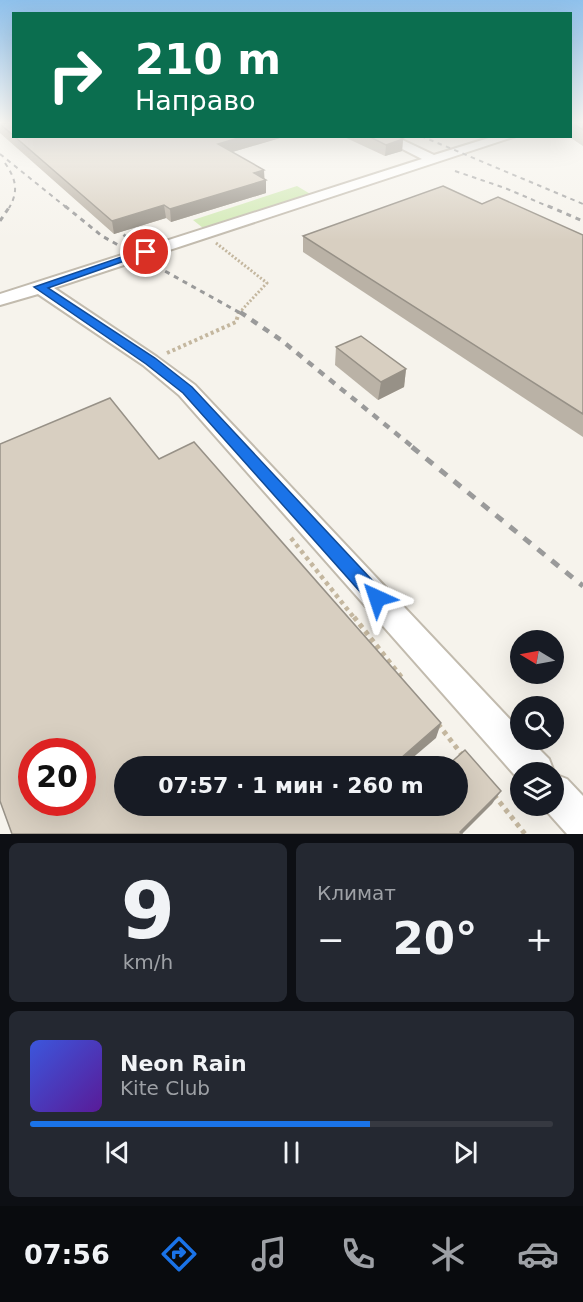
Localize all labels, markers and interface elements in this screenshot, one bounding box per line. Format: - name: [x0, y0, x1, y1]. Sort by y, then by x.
- text: 210 m: [135, 35, 281, 84]
- icon: right: [36, 36, 114, 114]
- text: Направо: [135, 85, 256, 116]
- pin: [120, 226, 171, 277]
- icon: arrive: [129, 235, 162, 268]
- position arrow: [345, 566, 409, 630]
- north arrow: [510, 630, 564, 684]
- map controls: [510, 630, 564, 816]
- button: search: [510, 696, 564, 750]
- speed limit sign: 20: [18, 738, 96, 816]
- button: layers: [510, 762, 564, 816]
- text: 07:57 · 1 мин · 260 m: [158, 773, 424, 798]
- text: 9: [121, 866, 175, 956]
- text: Климат: [317, 881, 396, 905]
- text: 20°: [392, 912, 478, 965]
- text: −: [317, 920, 345, 959]
- text: +: [525, 920, 553, 959]
- text: km/h: [123, 950, 173, 974]
- text: Neon Rain: [120, 1051, 247, 1076]
- text: Kite Club: [120, 1076, 210, 1100]
- icon: previous: [101, 1136, 134, 1169]
- icon: pause: [275, 1136, 308, 1169]
- icon: next: [449, 1136, 482, 1169]
- icon: directions: [158, 1233, 200, 1275]
- icon: music: [248, 1233, 290, 1275]
- icon: phone: [337, 1233, 379, 1275]
- icon: climate: [427, 1233, 469, 1275]
- icon: car: [517, 1233, 559, 1275]
- text: 07:56: [24, 1239, 110, 1270]

